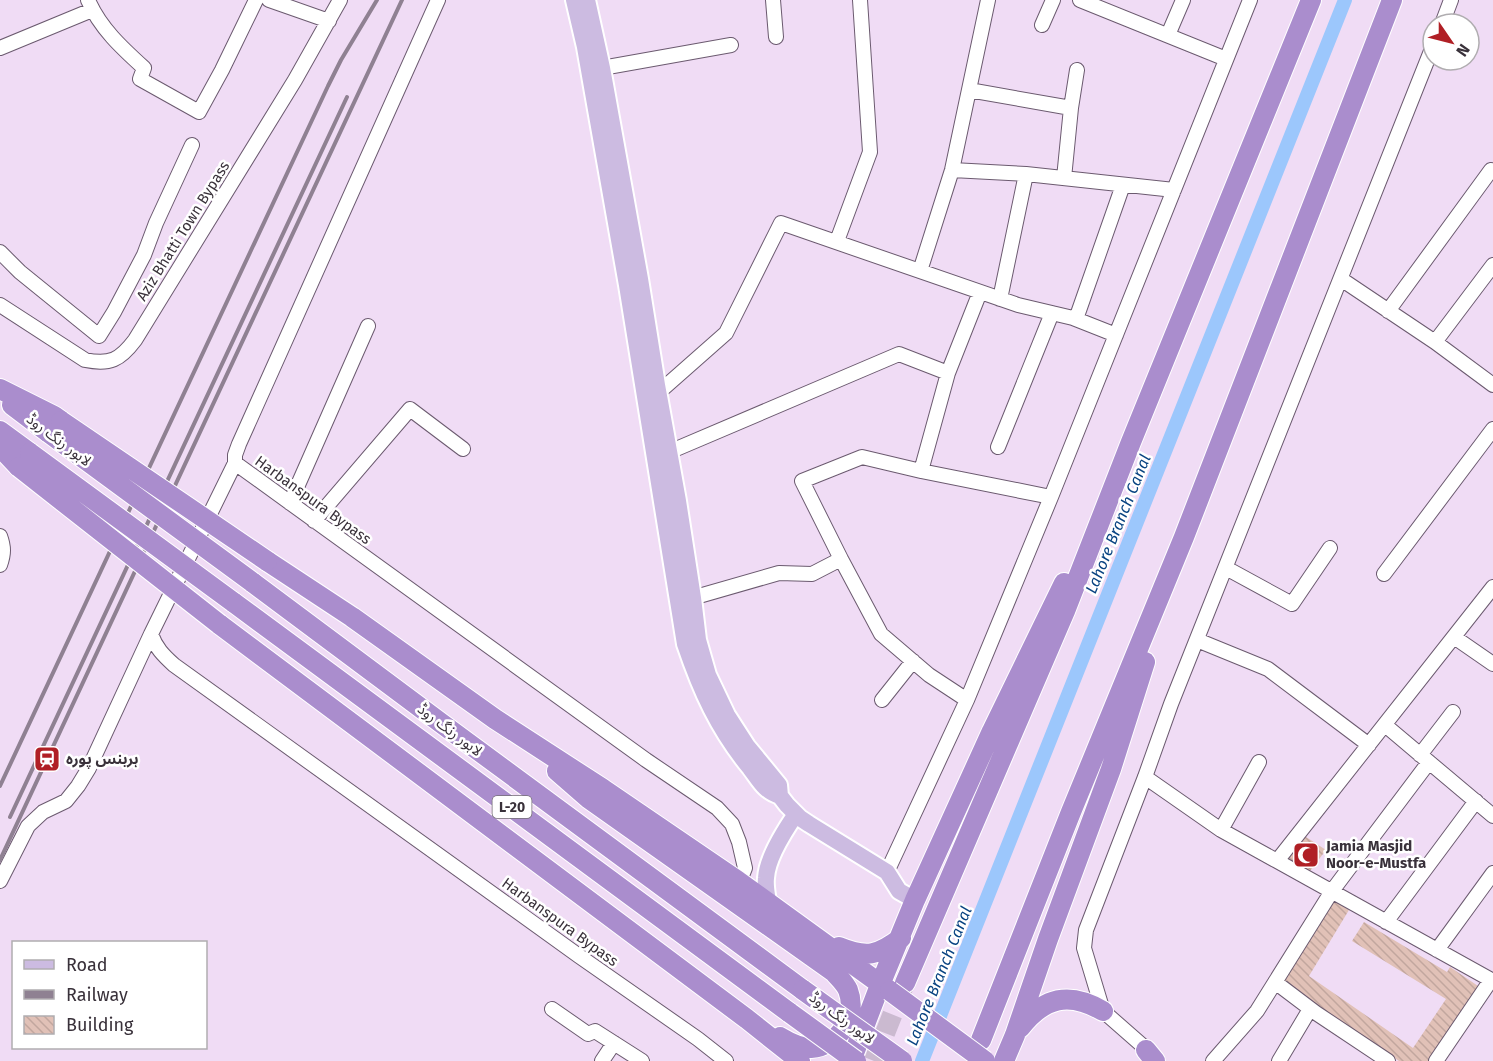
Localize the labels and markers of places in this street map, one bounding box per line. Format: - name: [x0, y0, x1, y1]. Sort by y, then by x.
- station icon: ہربنس پورہ: [32, 744, 62, 774]
- place label: ہربنس پورہ: [66, 750, 139, 769]
- place label: Jamia Masjid Noor-e-Mustfa: [1325, 837, 1426, 872]
- mosque icon: Jamia Masjid Noor-e-Mustfa: [1291, 840, 1321, 870]

